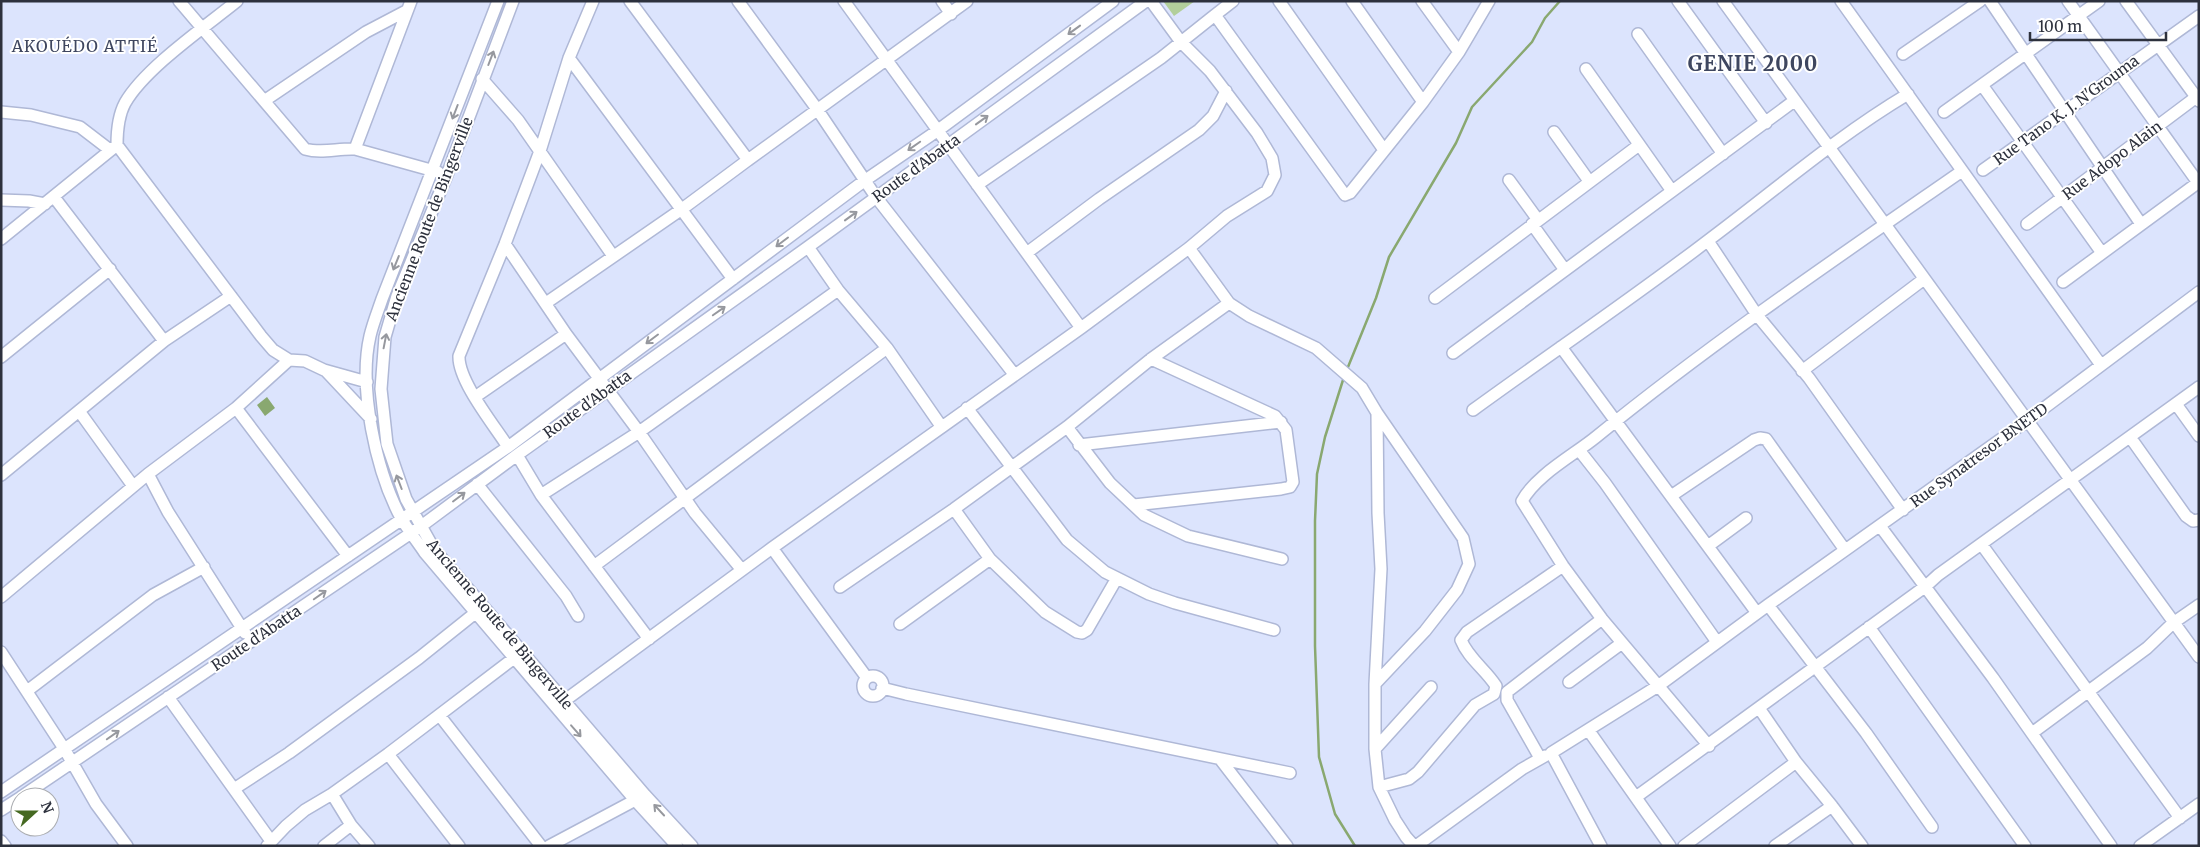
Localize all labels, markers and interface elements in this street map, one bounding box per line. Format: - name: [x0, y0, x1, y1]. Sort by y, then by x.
- scale bar: [2030, 10, 2166, 42]
- text: 100 m: [2038, 17, 2082, 36]
- one-way arrow: [1067, 25, 1081, 35]
- district label: AKOUÉDO ATTIÉ: [11, 36, 158, 56]
- one-way arrow: [487, 50, 496, 66]
- district label: GENIE 2000: [1688, 51, 1818, 76]
- street label: Rue Tano K. J. N'Grouma: [1990, 51, 2142, 169]
- one-way arrow: [450, 104, 459, 119]
- street label: Ancienne Route de Bingerville: [381, 114, 477, 325]
- one-way arrow: [975, 115, 989, 125]
- street label: Rue Adopo Alain: [2059, 116, 2166, 204]
- street label: Route d'Abatta: [868, 130, 964, 206]
- one-way arrow: [907, 141, 921, 152]
- one-way arrow: [844, 211, 858, 221]
- one-way arrow: [775, 237, 789, 247]
- one-way arrow: [391, 256, 400, 271]
- one-way arrow: [712, 305, 725, 316]
- one-way arrow: [380, 333, 390, 349]
- one-way arrow: [645, 334, 659, 344]
- street label: Route d'Abatta: [539, 366, 635, 442]
- street label: Rue Synatresor BNETD: [1906, 399, 2052, 511]
- one-way arrow: [394, 475, 403, 490]
- one-way arrow: [452, 492, 465, 503]
- street label: Ancienne Route de Bingerville: [422, 534, 577, 713]
- one-way arrow: [313, 590, 327, 600]
- street label: Route d'Abatta: [208, 601, 304, 675]
- one-way arrow: [570, 725, 581, 738]
- one-way arrow: [106, 730, 120, 740]
- north arrow: [10, 787, 60, 837]
- text: N: [37, 799, 58, 816]
- one-way arrow: [653, 804, 665, 816]

